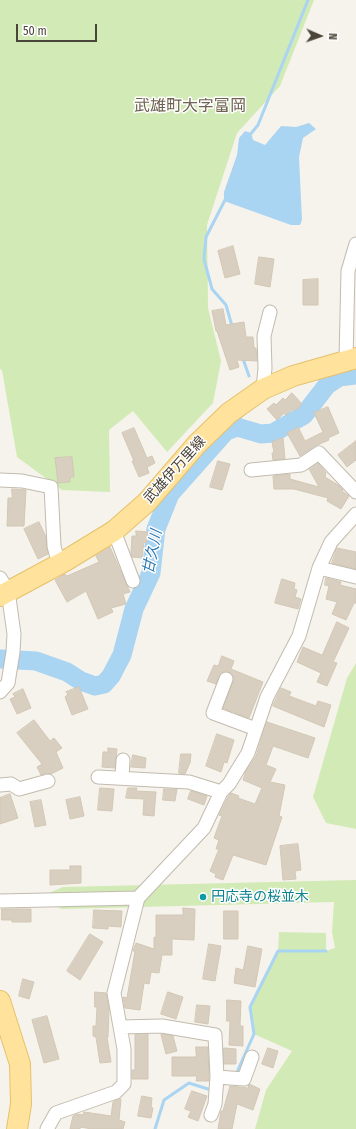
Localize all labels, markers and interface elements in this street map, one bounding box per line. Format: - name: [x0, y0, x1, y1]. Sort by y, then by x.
- scale bar: [18, 16, 99, 42]
- north arrow: [300, 16, 340, 56]
- text: 50 m: [23, 24, 47, 38]
- text: N: [326, 33, 339, 40]
- district label: 武雄町大字富岡: [134, 97, 246, 117]
- street label: 武雄伊万里線: [141, 433, 209, 507]
- water label: 甘久川: [140, 528, 166, 576]
- place label: 円応寺の桜並木: [211, 889, 309, 905]
- marker: 円応寺の桜並木: [198, 892, 208, 902]

